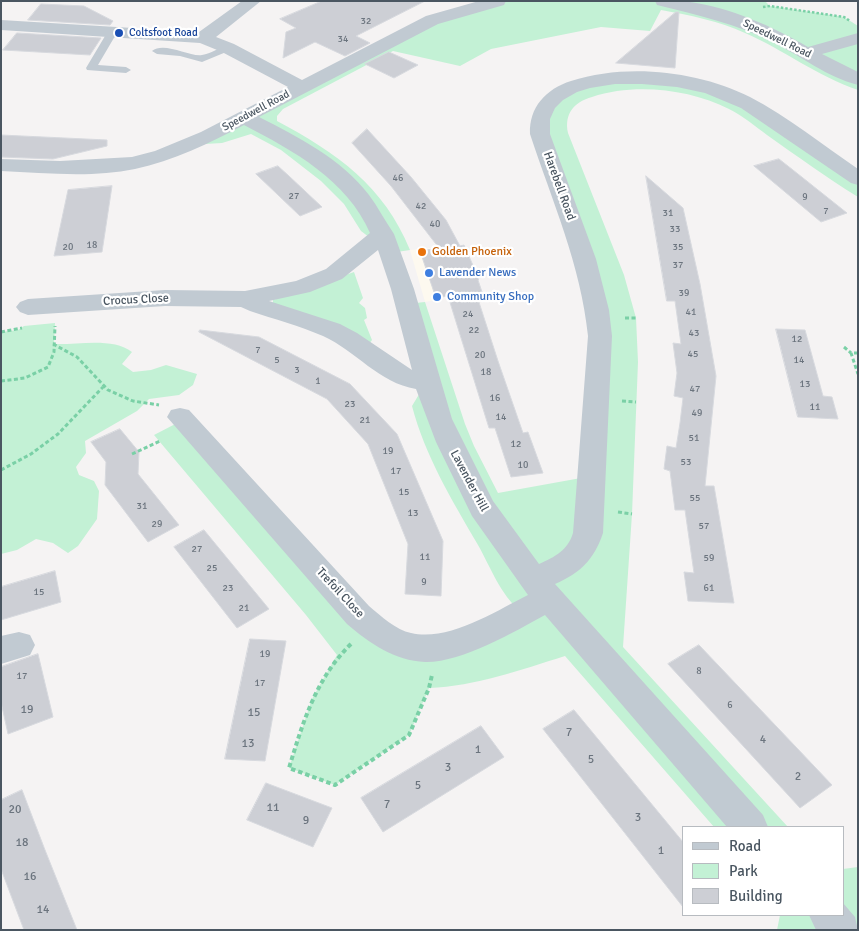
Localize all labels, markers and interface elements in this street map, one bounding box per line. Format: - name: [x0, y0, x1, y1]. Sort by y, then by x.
- house number: 32: [361, 15, 371, 27]
- street label: Speedwell Road: [741, 17, 813, 61]
- place label: Coltsfoot Road: [129, 26, 198, 40]
- marker: Coltsfoot Road: [113, 27, 125, 39]
- house number: 34: [338, 33, 348, 45]
- street label: Speedwell Road: [220, 88, 292, 134]
- street label: Harebell Road: [540, 150, 578, 222]
- house number: 46: [393, 172, 403, 184]
- house number: 27: [289, 190, 299, 202]
- house number: 9: [802, 191, 808, 203]
- house number: 42: [416, 200, 426, 212]
- house number: 7: [823, 205, 829, 217]
- house number: 31: [663, 207, 673, 219]
- house number: 40: [430, 218, 440, 230]
- house number: 33: [670, 223, 680, 235]
- house number: 18: [87, 239, 97, 251]
- house number: 20: [63, 241, 73, 253]
- house number: 35: [673, 241, 683, 253]
- place label: Golden Phoenix: [432, 245, 512, 259]
- marker: Golden Phoenix: [416, 246, 428, 258]
- house number: 37: [673, 259, 683, 271]
- place label: Lavender News: [439, 266, 516, 280]
- marker: Lavender News: [423, 267, 435, 279]
- house number: 39: [679, 287, 689, 299]
- place label: Community Shop: [447, 290, 534, 304]
- street label: Crocus Close: [103, 291, 169, 309]
- marker: Community Shop: [431, 291, 443, 303]
- house number: 41: [686, 306, 696, 318]
- house number: 24: [463, 308, 473, 320]
- house number: 22: [469, 324, 479, 336]
- house number: 43: [689, 327, 699, 339]
- house number: 12: [792, 333, 802, 345]
- house number: 7: [255, 344, 261, 356]
- house number: 45: [688, 348, 698, 360]
- house number: 20: [475, 349, 485, 361]
- house number: 5: [274, 354, 280, 366]
- house number: 14: [794, 354, 804, 366]
- house number: 3: [294, 364, 300, 376]
- house number: 18: [481, 366, 491, 378]
- house number: 1: [315, 375, 321, 387]
- house number: 13: [800, 378, 810, 390]
- house number: 47: [690, 383, 700, 395]
- house number: 16: [490, 392, 500, 404]
- house number: 23: [345, 398, 355, 410]
- house number: 11: [810, 401, 820, 413]
- house number: 49: [692, 407, 702, 419]
- house number: 14: [496, 411, 506, 423]
- house number: 21: [360, 414, 370, 426]
- house number: 51: [689, 432, 699, 444]
- house number: 12: [511, 438, 521, 450]
- house number: 19: [383, 445, 393, 457]
- street label: Lavender Hill: [447, 448, 491, 514]
- house number: 53: [681, 456, 691, 468]
- house number: 10: [518, 459, 528, 471]
- house number: 17: [391, 465, 401, 477]
- house number: 15: [399, 486, 409, 498]
- house number: 55: [690, 492, 700, 504]
- house number: 31: [137, 500, 147, 512]
- house number: 13: [408, 507, 418, 519]
- house number: 29: [152, 518, 162, 530]
- house number: 57: [699, 520, 709, 532]
- house number: 27: [192, 543, 202, 555]
- house number: 11: [420, 551, 430, 563]
- house number: 59: [704, 552, 714, 564]
- house number: 25: [207, 562, 217, 574]
- street label: Trefoil Close: [313, 565, 367, 621]
- house number: 9: [421, 576, 427, 588]
- house number: 23: [223, 582, 233, 594]
- house number: 61: [704, 582, 714, 594]
- house number: 15: [34, 586, 44, 598]
- house number: 21: [239, 602, 249, 614]
- house number: 19: [260, 648, 270, 660]
- house number: 8: [696, 665, 702, 677]
- house number: 17: [17, 670, 27, 682]
- house number: 17: [255, 677, 265, 689]
- house number: 6: [727, 699, 733, 711]
- house number: 19: [21, 703, 33, 717]
- house number: 15: [248, 706, 260, 720]
- house number: 7: [566, 726, 572, 740]
- house number: 4: [760, 733, 766, 747]
- house number: 13: [242, 737, 254, 751]
- house number: 1: [475, 743, 481, 757]
- house number: 5: [588, 753, 594, 767]
- house number: 3: [445, 761, 451, 775]
- house number: 2: [795, 770, 801, 784]
- house number: 5: [415, 779, 421, 793]
- house number: 7: [384, 798, 390, 812]
- house number: 11: [267, 801, 279, 815]
- house number: 20: [9, 803, 21, 817]
- house number: 3: [635, 811, 641, 825]
- house number: 9: [303, 814, 309, 828]
- legend: [682, 826, 844, 916]
- house number: 18: [16, 836, 28, 850]
- text: Road: [729, 837, 761, 855]
- house number: 1: [658, 844, 664, 858]
- text: Park: [729, 862, 758, 880]
- house number: 16: [24, 870, 36, 884]
- text: Building: [729, 887, 783, 905]
- house number: 14: [37, 903, 49, 917]

